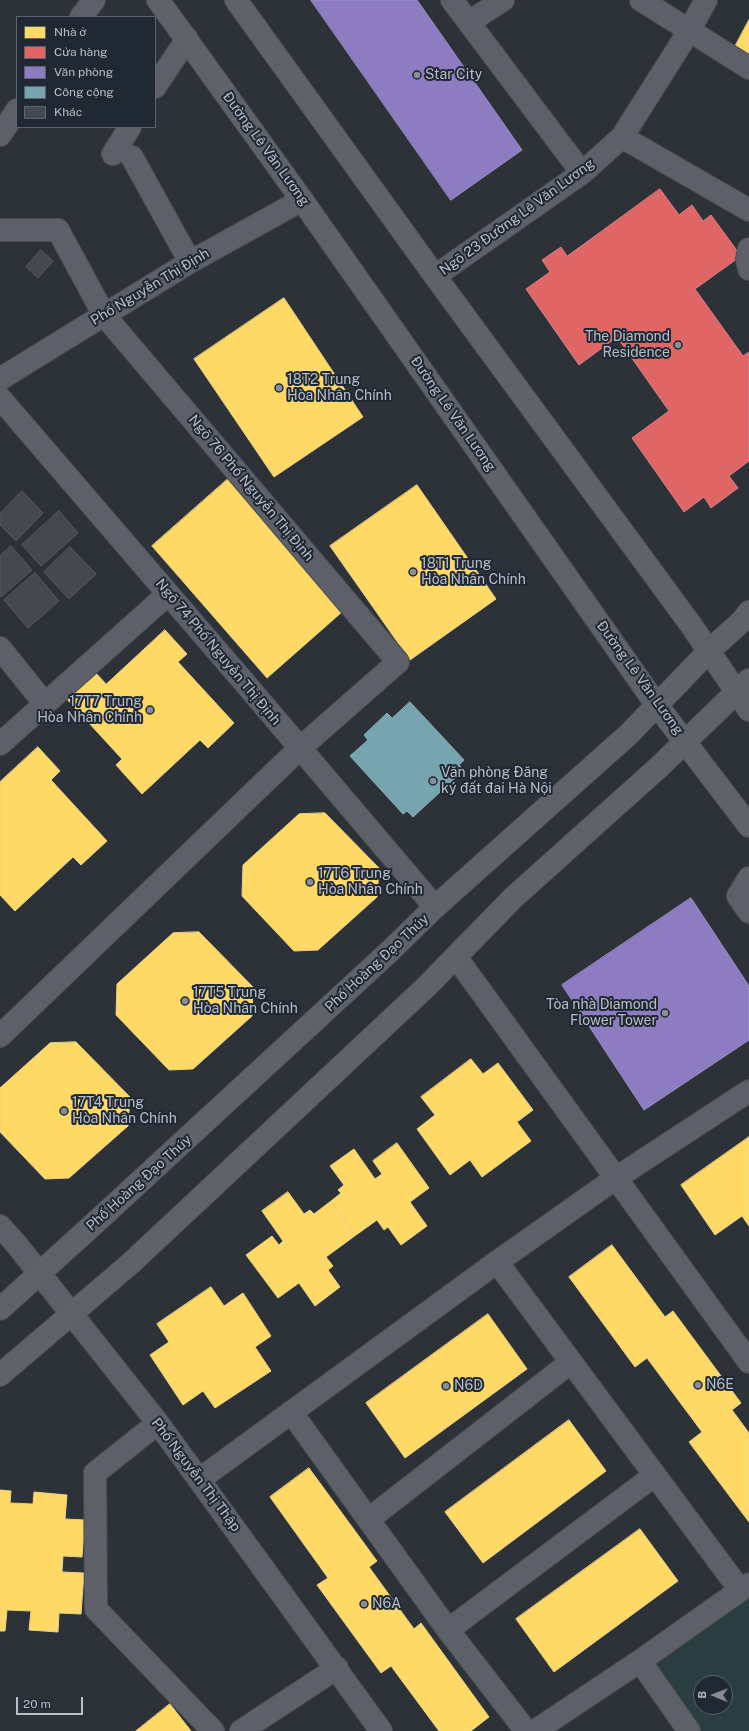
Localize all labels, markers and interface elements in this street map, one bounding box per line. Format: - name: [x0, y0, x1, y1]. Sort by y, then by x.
- legend: [16, 16, 156, 128]
- text: Nhà ở: [54, 25, 87, 39]
- text: Cửa hàng: [54, 45, 108, 59]
- text: Văn phòng: [54, 65, 113, 79]
- place label: Star City: [425, 67, 482, 83]
- marker: Star City: [412, 70, 422, 80]
- text: Công cộng: [54, 85, 114, 99]
- street label: Đường Lê Văn Lương: [219, 89, 313, 209]
- text: Khác: [54, 105, 82, 119]
- street label: Ngõ 23 Đường Lê Văn Lương: [436, 155, 598, 279]
- street label: Phố Nguyễn Thị Định: [88, 245, 212, 329]
- place label: The Diamond Residence: [585, 329, 670, 362]
- marker: The Diamond Residence: [673, 340, 683, 350]
- street label: Đường Lê Văn Lương: [407, 353, 499, 475]
- place label: 18T2 Trung Hòa Nhân Chính: [287, 372, 392, 404]
- marker: 18T2 Trung Hòa Nhân Chính: [274, 383, 284, 393]
- street label: Ngõ 76 Phố Nguyễn Thị Định: [185, 412, 317, 564]
- place label: 18T1 Trung Hòa Nhân Chính: [421, 556, 526, 588]
- marker: 18T1 Trung Hòa Nhân Chính: [408, 567, 418, 577]
- street label: Ngõ 74 Phố Nguyễn Thị Định: [152, 576, 284, 728]
- street label: Đường Lê Văn Lương: [593, 618, 687, 738]
- place label: 17T7 Trung Hòa Nhân Chính: [37, 694, 142, 726]
- marker: 17T7 Trung Hòa Nhân Chính: [145, 705, 155, 715]
- place label: Văn phòng Đăng ký đất đai Hà Nội: [441, 765, 552, 798]
- marker: Văn phòng Đăng ký đất đai Hà Nội: [428, 776, 438, 786]
- place label: 17T6 Trung Hòa Nhân Chính: [318, 866, 423, 898]
- marker: 17T6 Trung Hòa Nhân Chính: [305, 877, 315, 887]
- street label: Phố Hoàng Đạo Thúy: [322, 911, 432, 1015]
- place label: 17T5 Trung Hòa Nhân Chính: [193, 985, 298, 1018]
- marker: 17T5 Trung Hòa Nhân Chính: [180, 996, 190, 1006]
- place label: Tòa nhà Diamond Flower Tower: [546, 997, 657, 1030]
- marker: Tòa nhà Diamond Flower Tower: [660, 1008, 670, 1018]
- place label: 17T4 Trung Hòa Nhân Chính: [72, 1095, 177, 1128]
- marker: 17T4 Trung Hòa Nhân Chính: [59, 1106, 69, 1116]
- street label: Phố Hoàng Đạo Thúy: [83, 1131, 195, 1235]
- place label: N6E: [706, 1377, 734, 1393]
- place label: N6D: [454, 1378, 483, 1394]
- marker: N6E: [693, 1380, 703, 1390]
- marker: N6D: [441, 1381, 451, 1391]
- street label: Phố Nguyễn Thị Thập: [148, 1415, 244, 1535]
- place label: N6A: [372, 1596, 401, 1612]
- marker: N6A: [359, 1599, 369, 1609]
- north arrow: [693, 1675, 733, 1715]
- scale bar: [18, 1689, 85, 1715]
- text: B: [696, 1691, 708, 1699]
- text: 20 m: [23, 1697, 51, 1711]

